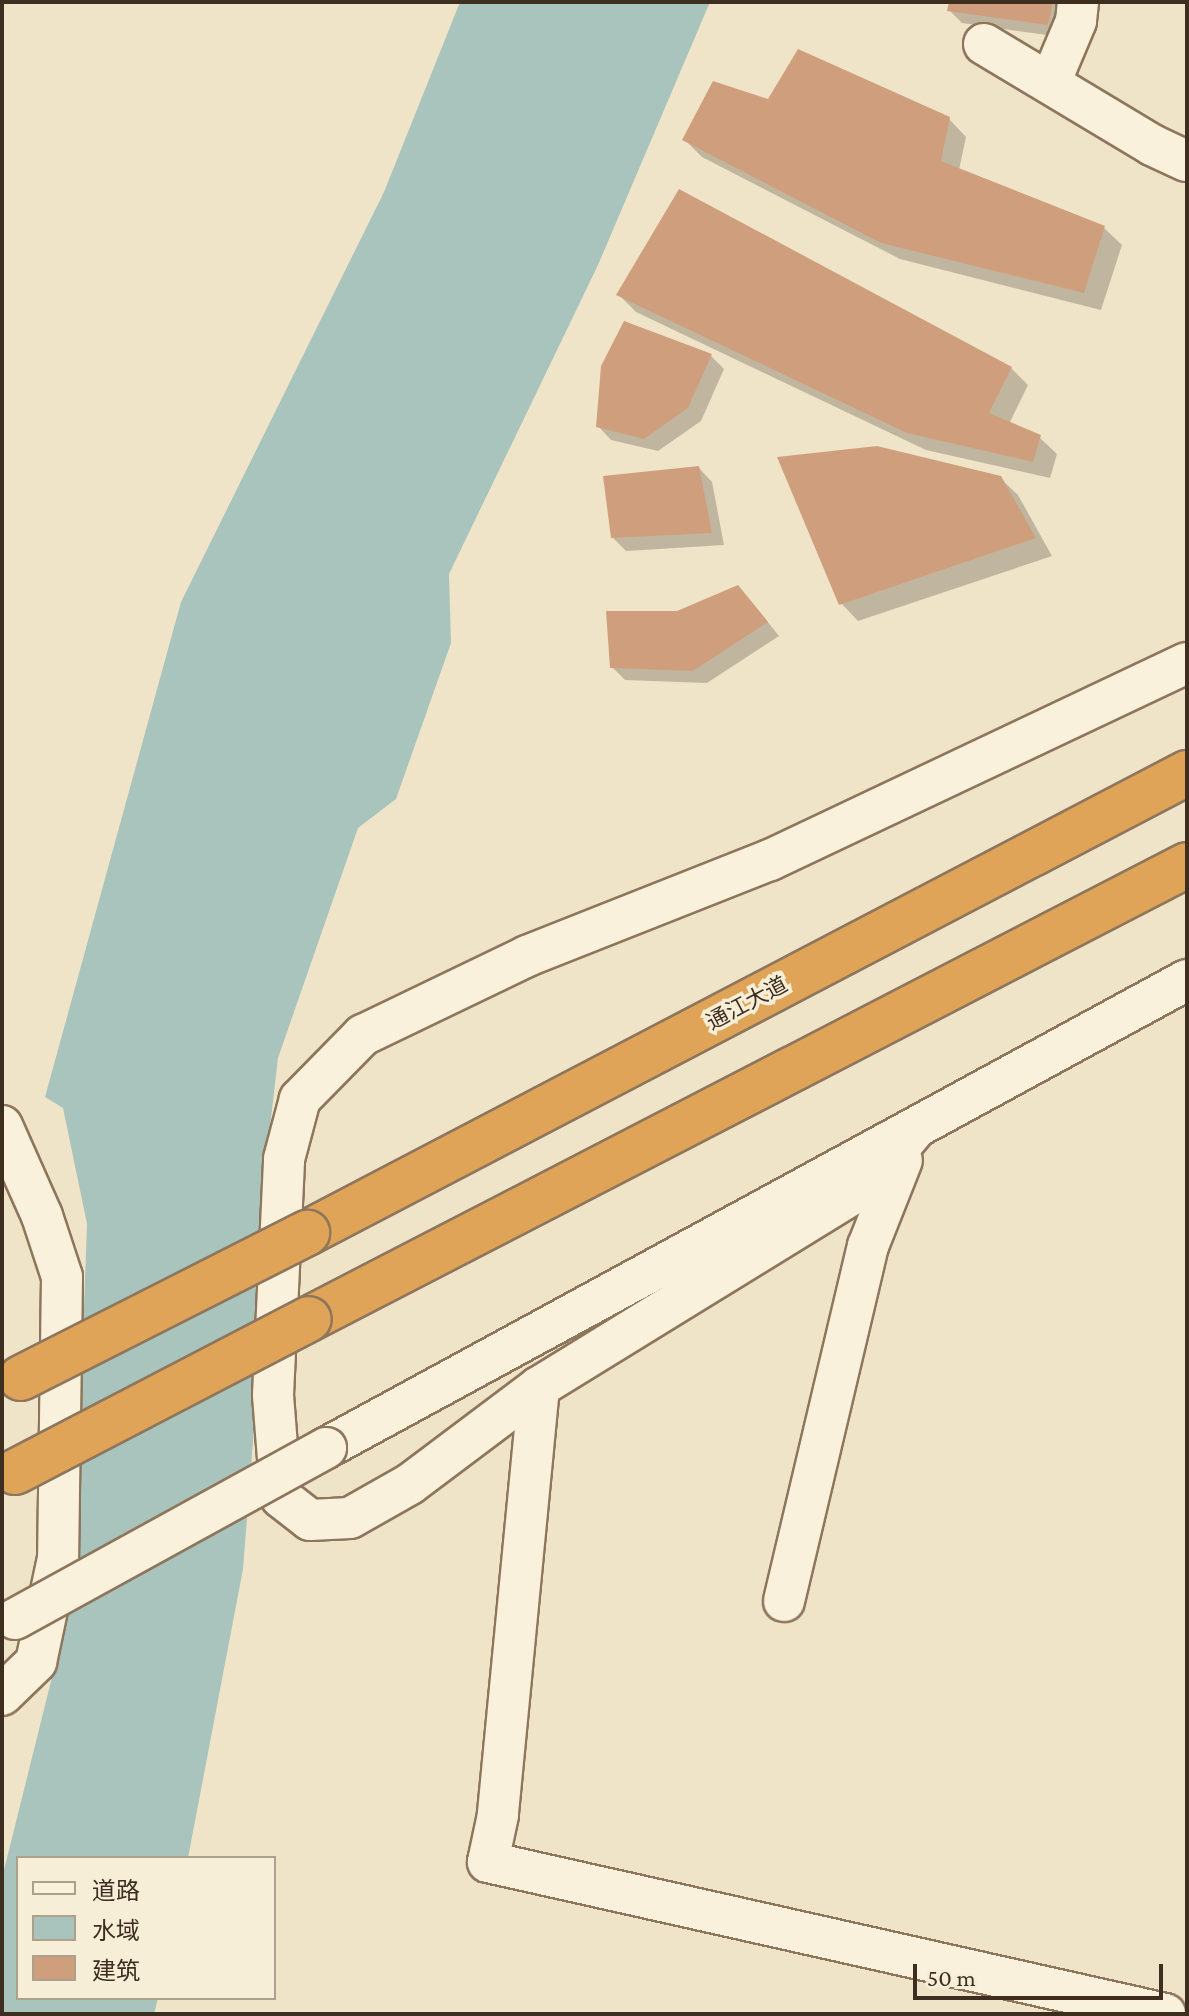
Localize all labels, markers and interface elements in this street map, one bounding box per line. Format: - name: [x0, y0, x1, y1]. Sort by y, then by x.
- street label: 通江大道: [702, 971, 792, 1035]
- legend: [16, 1856, 276, 2000]
- text: 道路: [92, 1877, 140, 1904]
- text: 水域: [92, 1917, 140, 1944]
- scale bar: [917, 1948, 1167, 1998]
- text: 建筑: [92, 1957, 140, 1984]
- text: 50 m: [927, 1964, 976, 1991]

